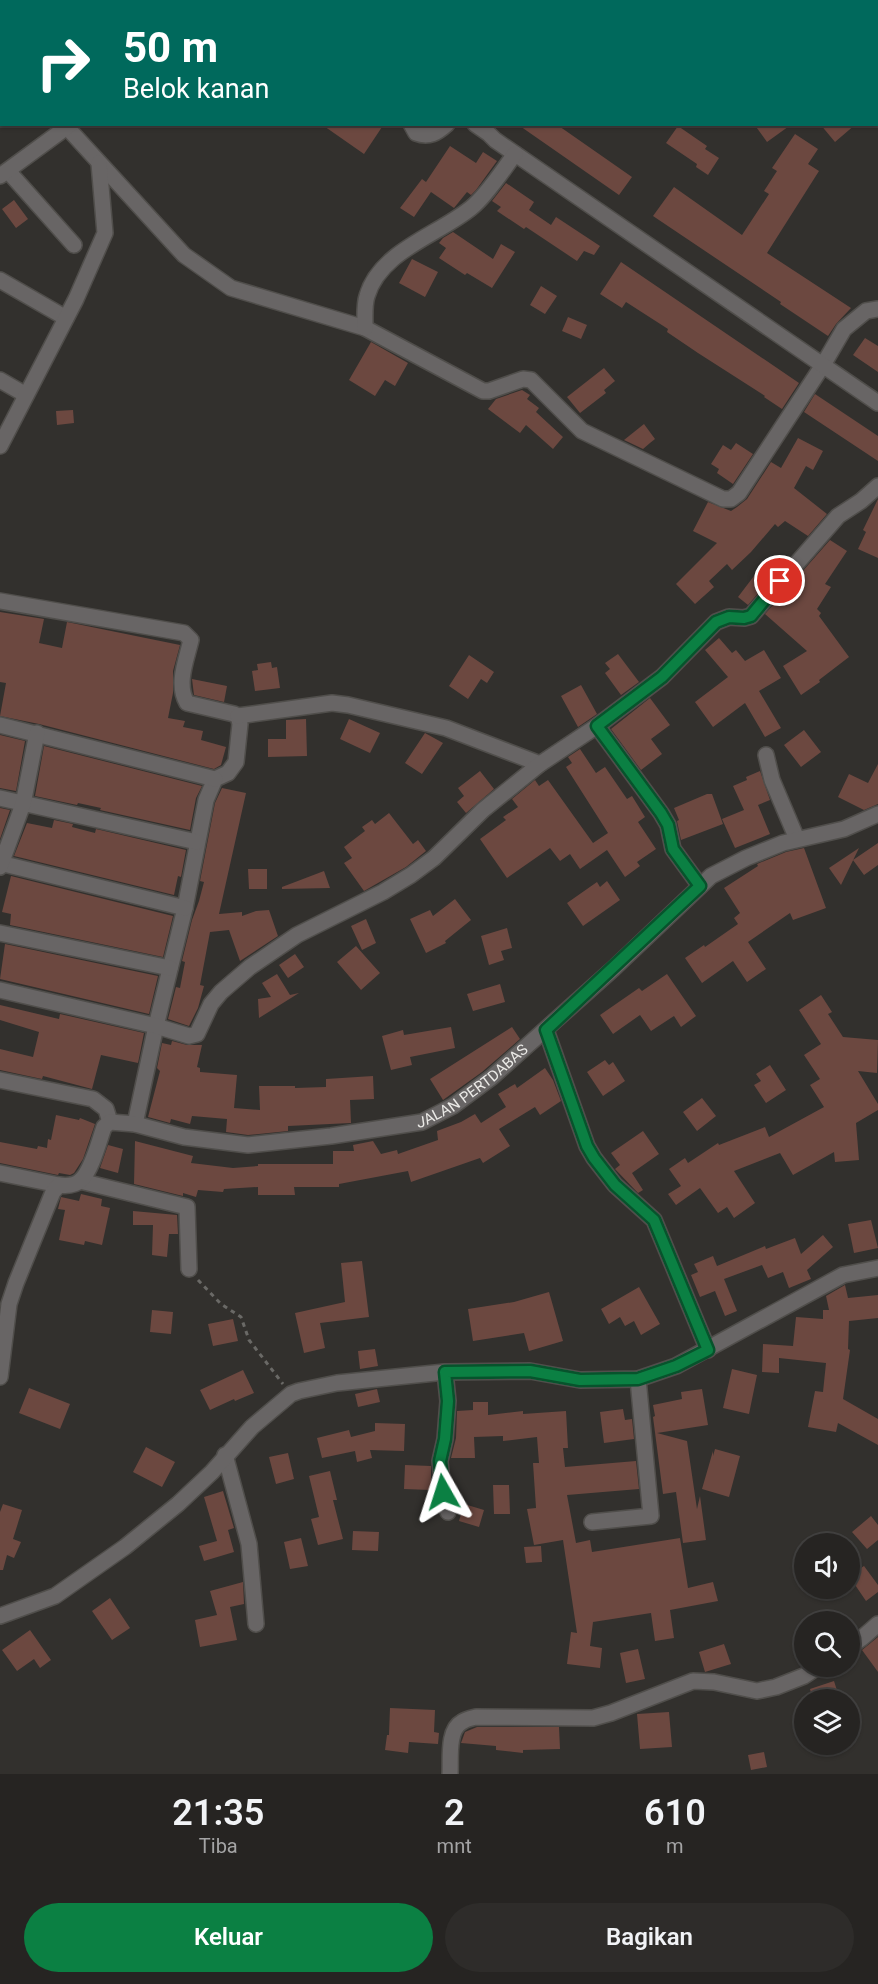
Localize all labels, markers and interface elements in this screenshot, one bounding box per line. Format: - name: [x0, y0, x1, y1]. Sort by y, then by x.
- text: 50 m: [123, 23, 218, 72]
- icon: right: [24, 24, 102, 102]
- text: Belok kanan: [123, 73, 269, 105]
- pin: [754, 555, 805, 606]
- icon: arrive: [763, 564, 796, 597]
- street label: JALAN PERTDABAS: [416, 1040, 532, 1132]
- position arrow: [411, 1460, 475, 1524]
- map controls: [794, 1533, 860, 1755]
- button: sound: [794, 1533, 860, 1599]
- button: search: [794, 1611, 860, 1677]
- button: layers: [794, 1689, 860, 1755]
- text: 21:35: [172, 1792, 264, 1834]
- text: 2: [444, 1792, 464, 1834]
- text: 610: [644, 1792, 706, 1834]
- text: Tiba: [199, 1834, 238, 1858]
- text: mnt: [437, 1834, 472, 1858]
- text: m: [666, 1834, 684, 1858]
- button: Keluar: [24, 1903, 433, 1972]
- button: Bagikan: [445, 1903, 854, 1972]

